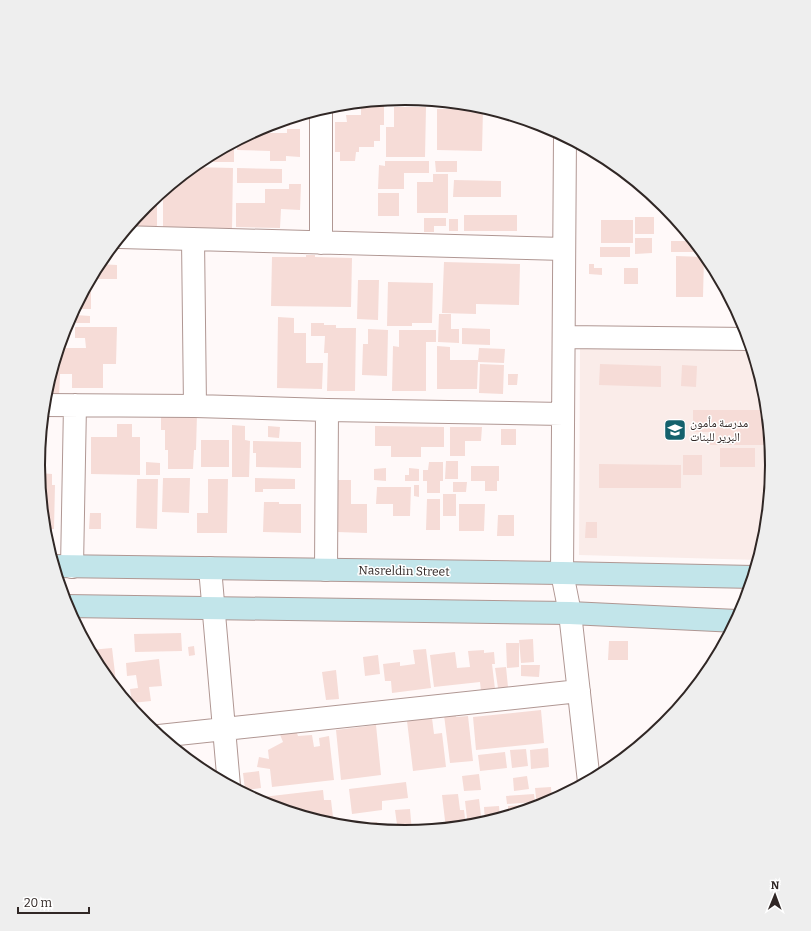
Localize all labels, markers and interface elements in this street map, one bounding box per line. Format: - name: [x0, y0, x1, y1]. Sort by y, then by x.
- place label: مدرسة مأمون البرير للبنات: [690, 416, 748, 444]
- school or university icon: مدرسة مأمون البرير للبنات: [662, 417, 688, 443]
- street label: Nasreldin Street: [358, 563, 450, 579]
- north arrow: [755, 875, 795, 915]
- text: N: [771, 879, 780, 892]
- scale bar: [18, 889, 89, 915]
- text: 20 m: [24, 896, 53, 910]

